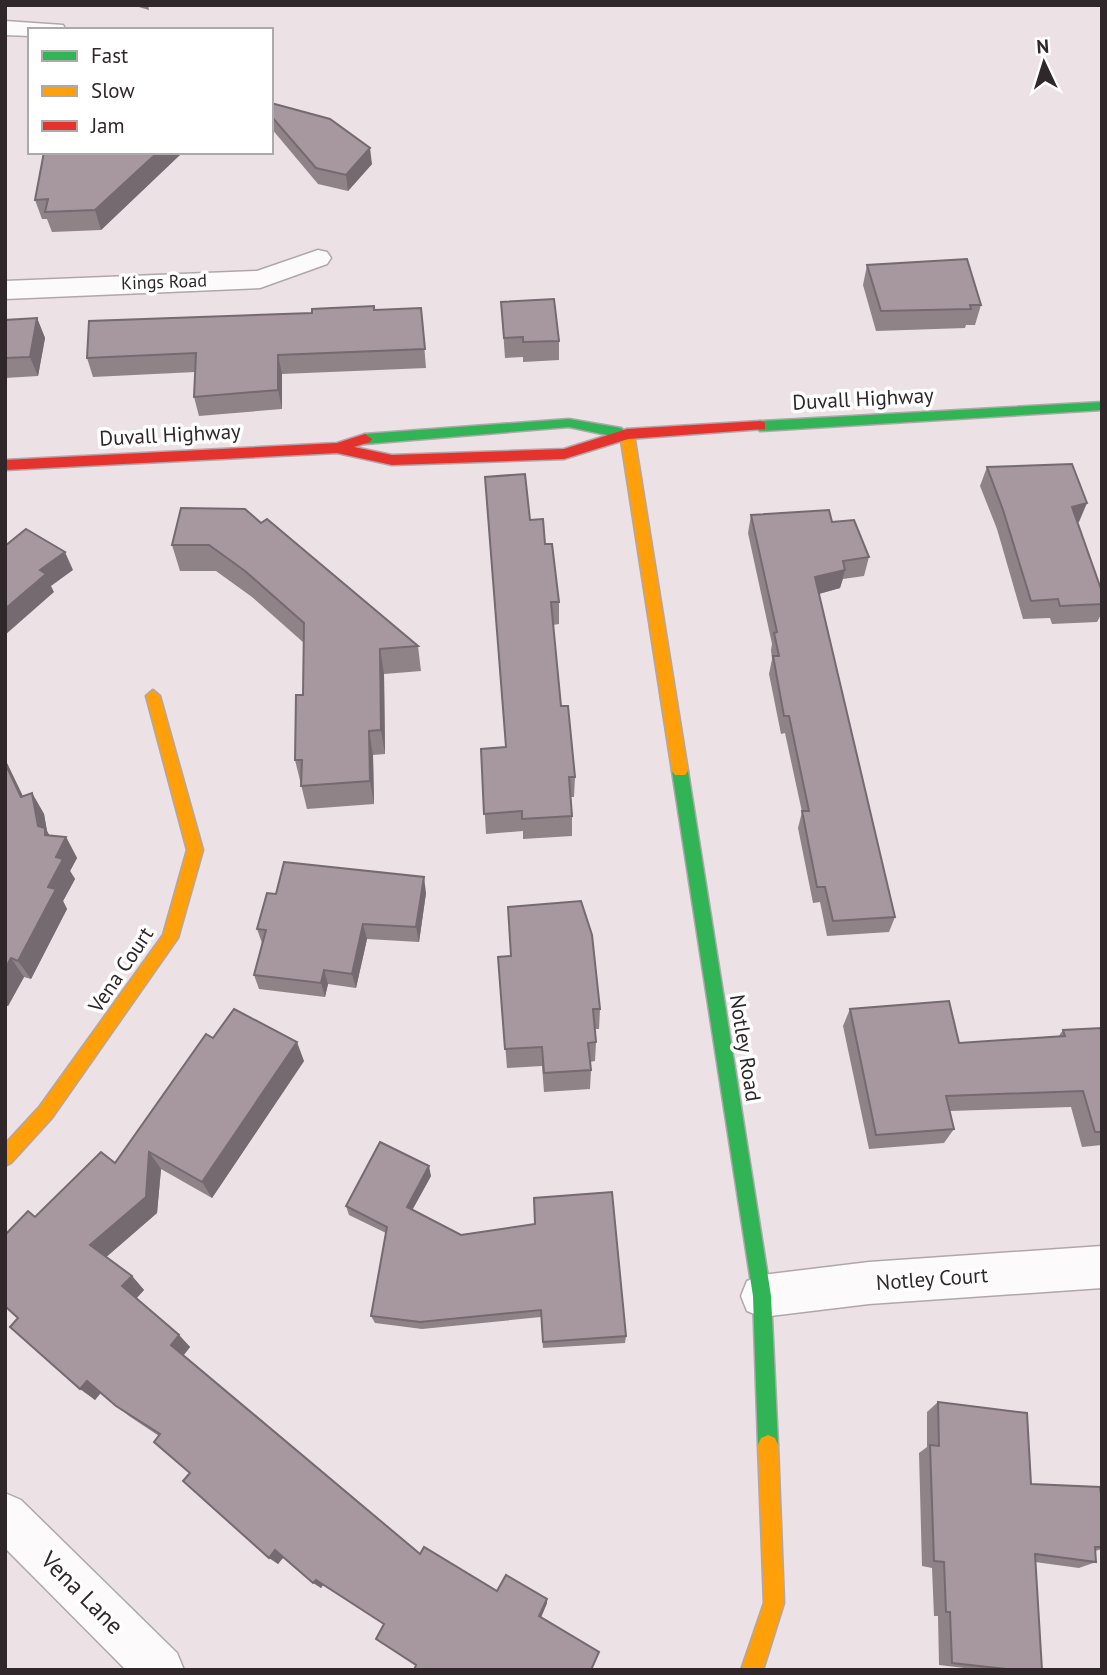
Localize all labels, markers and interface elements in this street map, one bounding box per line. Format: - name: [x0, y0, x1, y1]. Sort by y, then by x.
- legend: [28, 28, 273, 154]
- north arrow: [1009, 28, 1079, 98]
- text: N: [1036, 34, 1050, 58]
- text: Fast: [91, 42, 128, 69]
- text: Slow: [91, 77, 135, 104]
- text: Jam: [90, 112, 125, 139]
- street label: Kings Road: [121, 269, 207, 294]
- street label: Duvall Highway: [792, 381, 935, 416]
- street label: Duvall Highway: [99, 417, 242, 452]
- street label: Vena Court: [82, 922, 159, 1019]
- street label: Notley Road: [724, 992, 767, 1103]
- street label: Notley Court: [875, 1261, 989, 1296]
- street label: Vena Lane: [34, 1544, 130, 1641]

